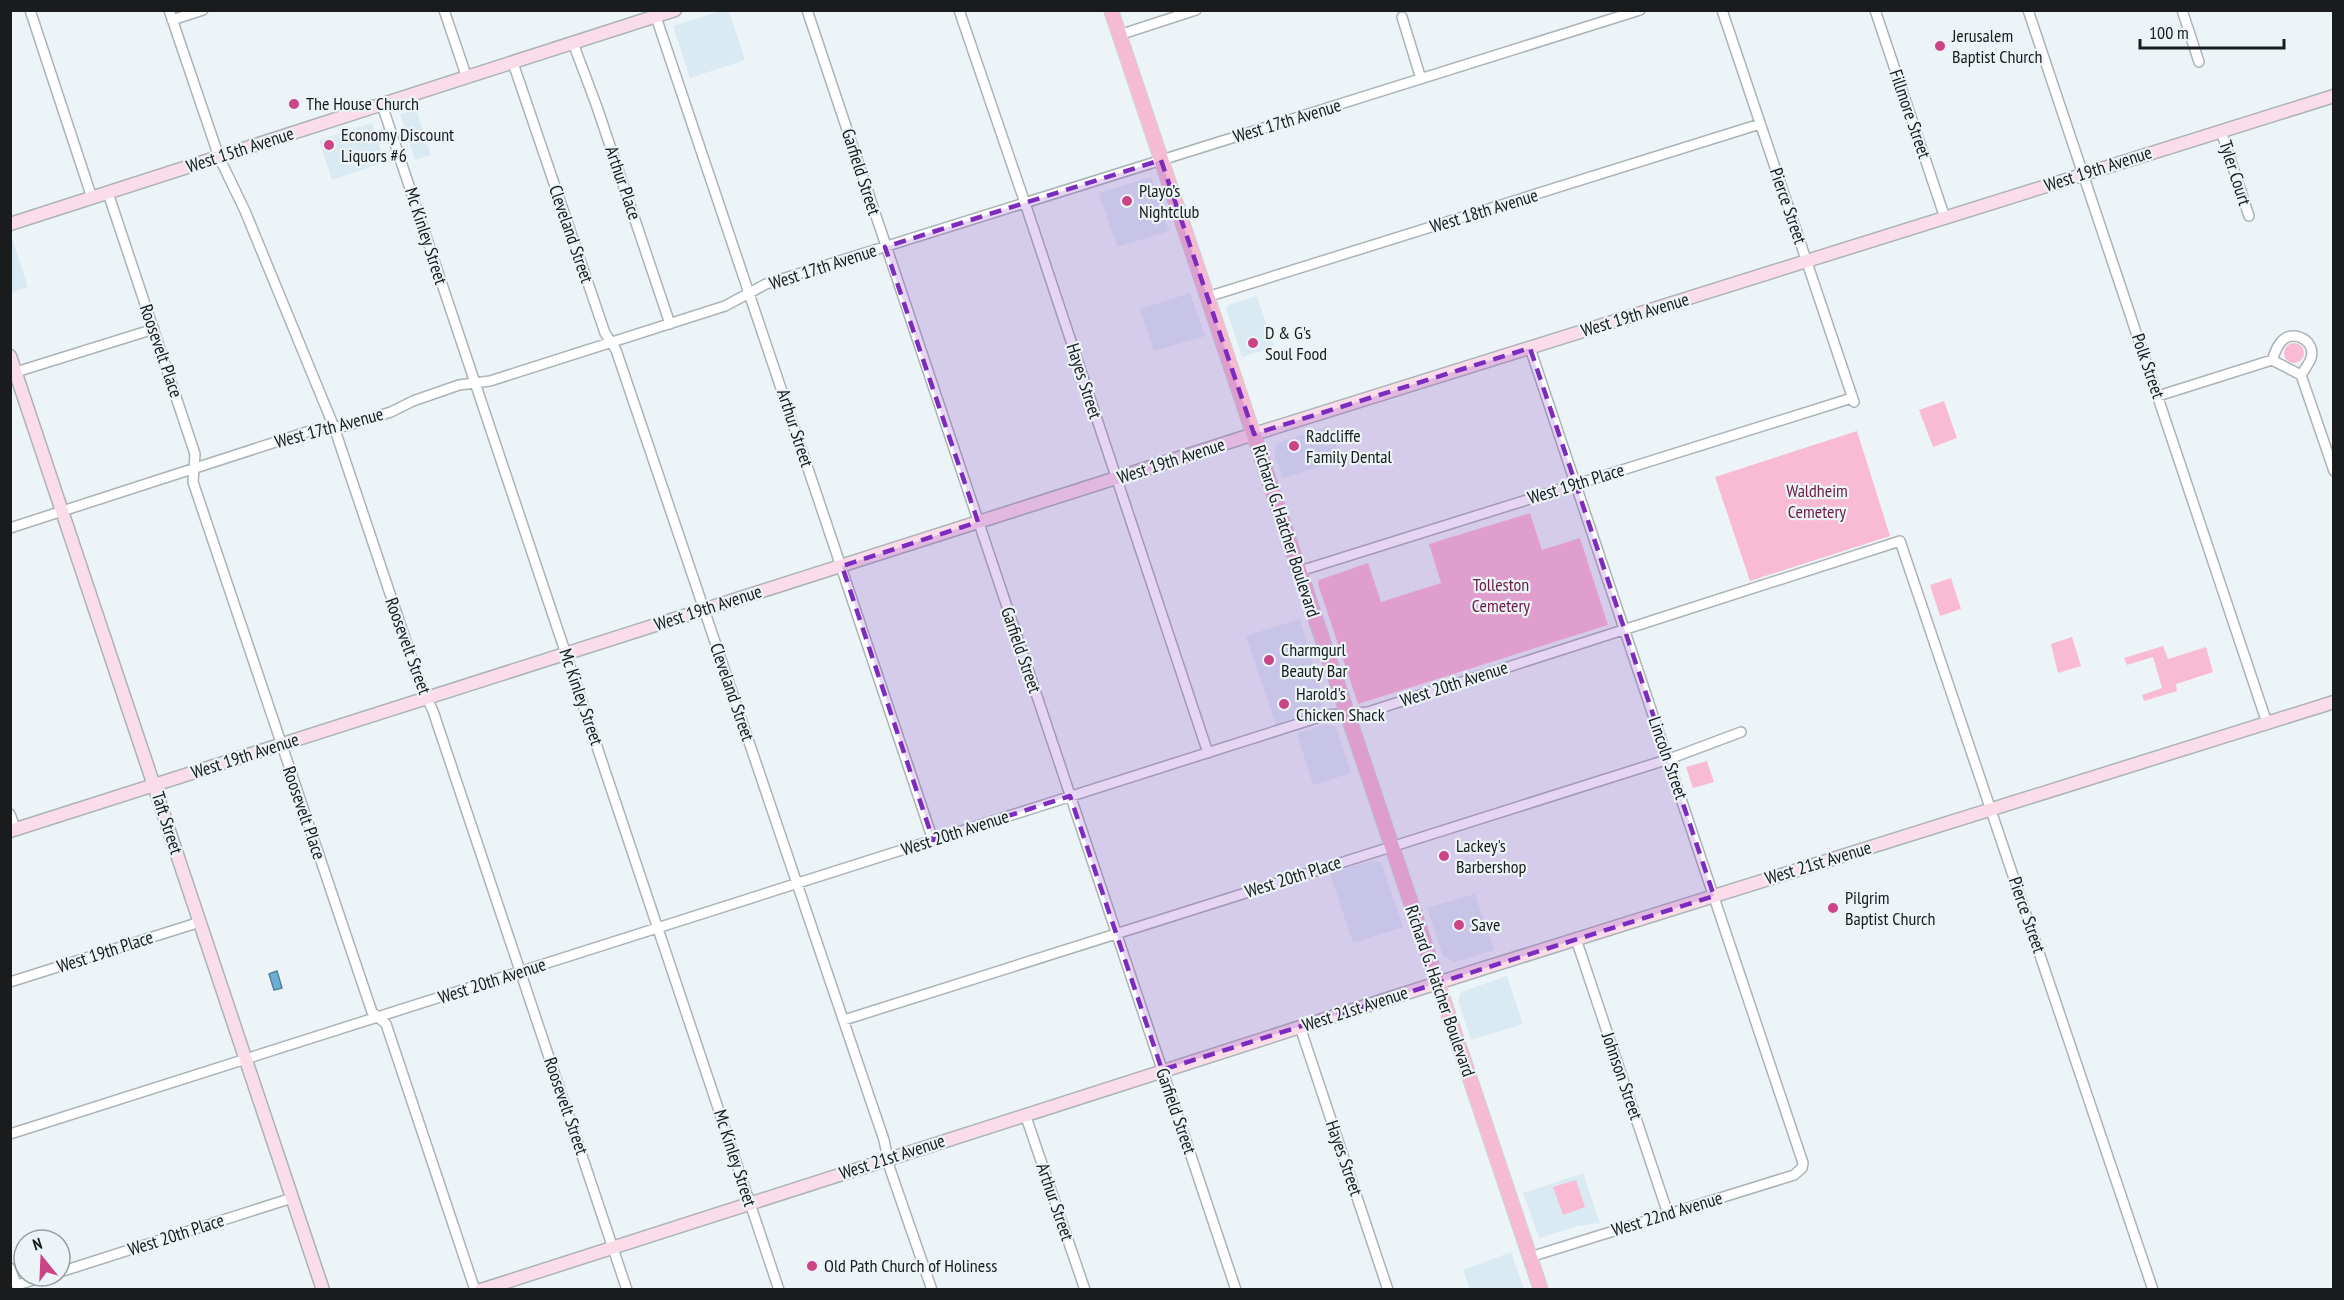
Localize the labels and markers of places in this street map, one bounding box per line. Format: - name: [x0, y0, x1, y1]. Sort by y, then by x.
- place label: Jerusalem Baptist Church: [1951, 24, 2042, 68]
- marker: Jerusalem Baptist Church: [1933, 39, 1947, 53]
- place label: The House Church: [306, 92, 419, 115]
- marker: The House Church: [287, 97, 301, 111]
- place label: Economy Discount Liquors #6: [341, 123, 454, 167]
- marker: Economy Discount Liquors #6: [322, 138, 336, 152]
- place label: Playo’s Nightclub: [1139, 179, 1200, 223]
- marker: Playo’s Nightclub: [1120, 194, 1134, 208]
- place label: D & G's Soul Food: [1265, 321, 1327, 365]
- marker: D & G's Soul Food: [1246, 336, 1260, 350]
- place label: Radcliffe Family Dental: [1306, 424, 1392, 468]
- marker: Radcliffe Family Dental: [1287, 439, 1301, 453]
- place label: Charmgurl Beauty Bar: [1281, 638, 1348, 682]
- marker: Charmgurl Beauty Bar: [1262, 653, 1276, 667]
- place label: Harold's Chicken Shack: [1296, 682, 1385, 726]
- marker: Harold's Chicken Shack: [1277, 697, 1291, 711]
- place label: Lackey's Barbershop: [1456, 834, 1527, 878]
- marker: Lackey's Barbershop: [1437, 849, 1451, 863]
- place label: Pilgrim Baptist Church: [1845, 886, 1935, 930]
- marker: Pilgrim Baptist Church: [1826, 901, 1840, 915]
- place label: Save: [1471, 913, 1500, 936]
- marker: Save: [1452, 918, 1466, 932]
- place label: Old Path Church of Holiness: [824, 1254, 997, 1277]
- marker: Old Path Church of Holiness: [805, 1259, 819, 1273]

